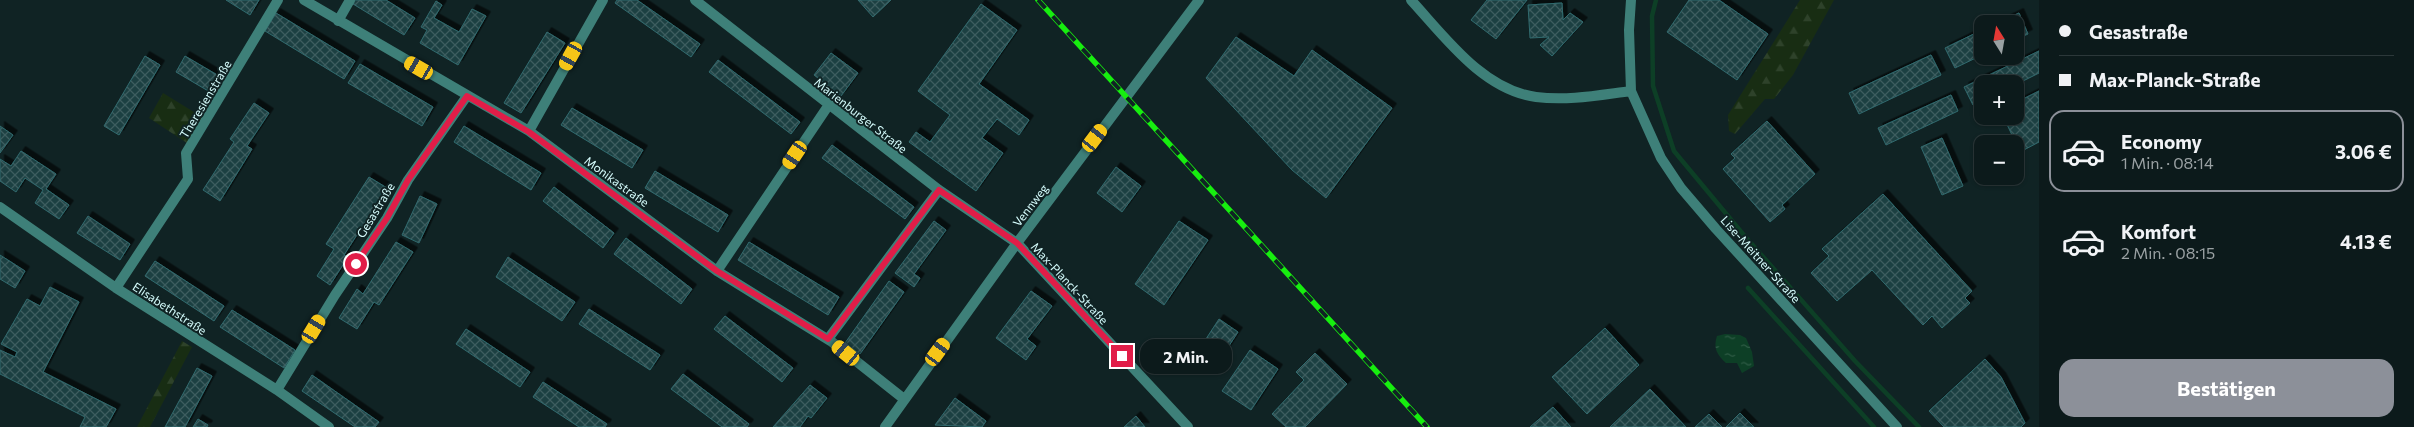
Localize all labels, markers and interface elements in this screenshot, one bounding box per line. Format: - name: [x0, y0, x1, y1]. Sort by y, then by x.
- north arrow: [1974, 15, 2024, 65]
- map controls: [1974, 15, 2024, 185]
- text: Gesastraße: [2089, 20, 2188, 43]
- car: [557, 39, 584, 73]
- car: [402, 54, 435, 82]
- street label: Theresienstraße: [176, 57, 234, 141]
- text: Max-Planck-Straße: [2089, 68, 2261, 91]
- street label: Marienburger Straße: [812, 75, 910, 155]
- button: +: [1974, 75, 2024, 125]
- car: [1079, 122, 1110, 154]
- icon: car: [2061, 129, 2106, 174]
- text: Economy: [2121, 130, 2202, 153]
- button: −: [1974, 135, 2024, 185]
- car: [780, 138, 809, 172]
- text: 3.06 €: [2335, 140, 2392, 163]
- street label: Monikastraße: [582, 153, 652, 209]
- text: 1 Min. · 08:14: [2121, 153, 2214, 172]
- street label: Gesastraße: [353, 180, 397, 240]
- street label: Vennweg: [1009, 181, 1051, 229]
- street label: Lise-Meitner-Straße: [1718, 213, 1804, 305]
- icon: car: [2061, 219, 2106, 264]
- text: Komfort: [2121, 220, 2196, 243]
- text: 4.13 €: [2340, 230, 2392, 253]
- street label: Max-Planck-Straße: [1029, 239, 1111, 327]
- text: 2 Min. · 08:15: [2121, 243, 2215, 262]
- route start: [345, 253, 367, 275]
- street label: Elisabethstraße: [131, 279, 209, 337]
- car: [299, 312, 328, 346]
- car: [923, 335, 952, 369]
- car: [829, 338, 862, 368]
- callout: 2 Min.: [1140, 338, 1232, 374]
- route end: [1111, 345, 1133, 367]
- text: 2 Min.: [1163, 347, 1209, 366]
- button: Bestätigen: [2059, 359, 2394, 417]

